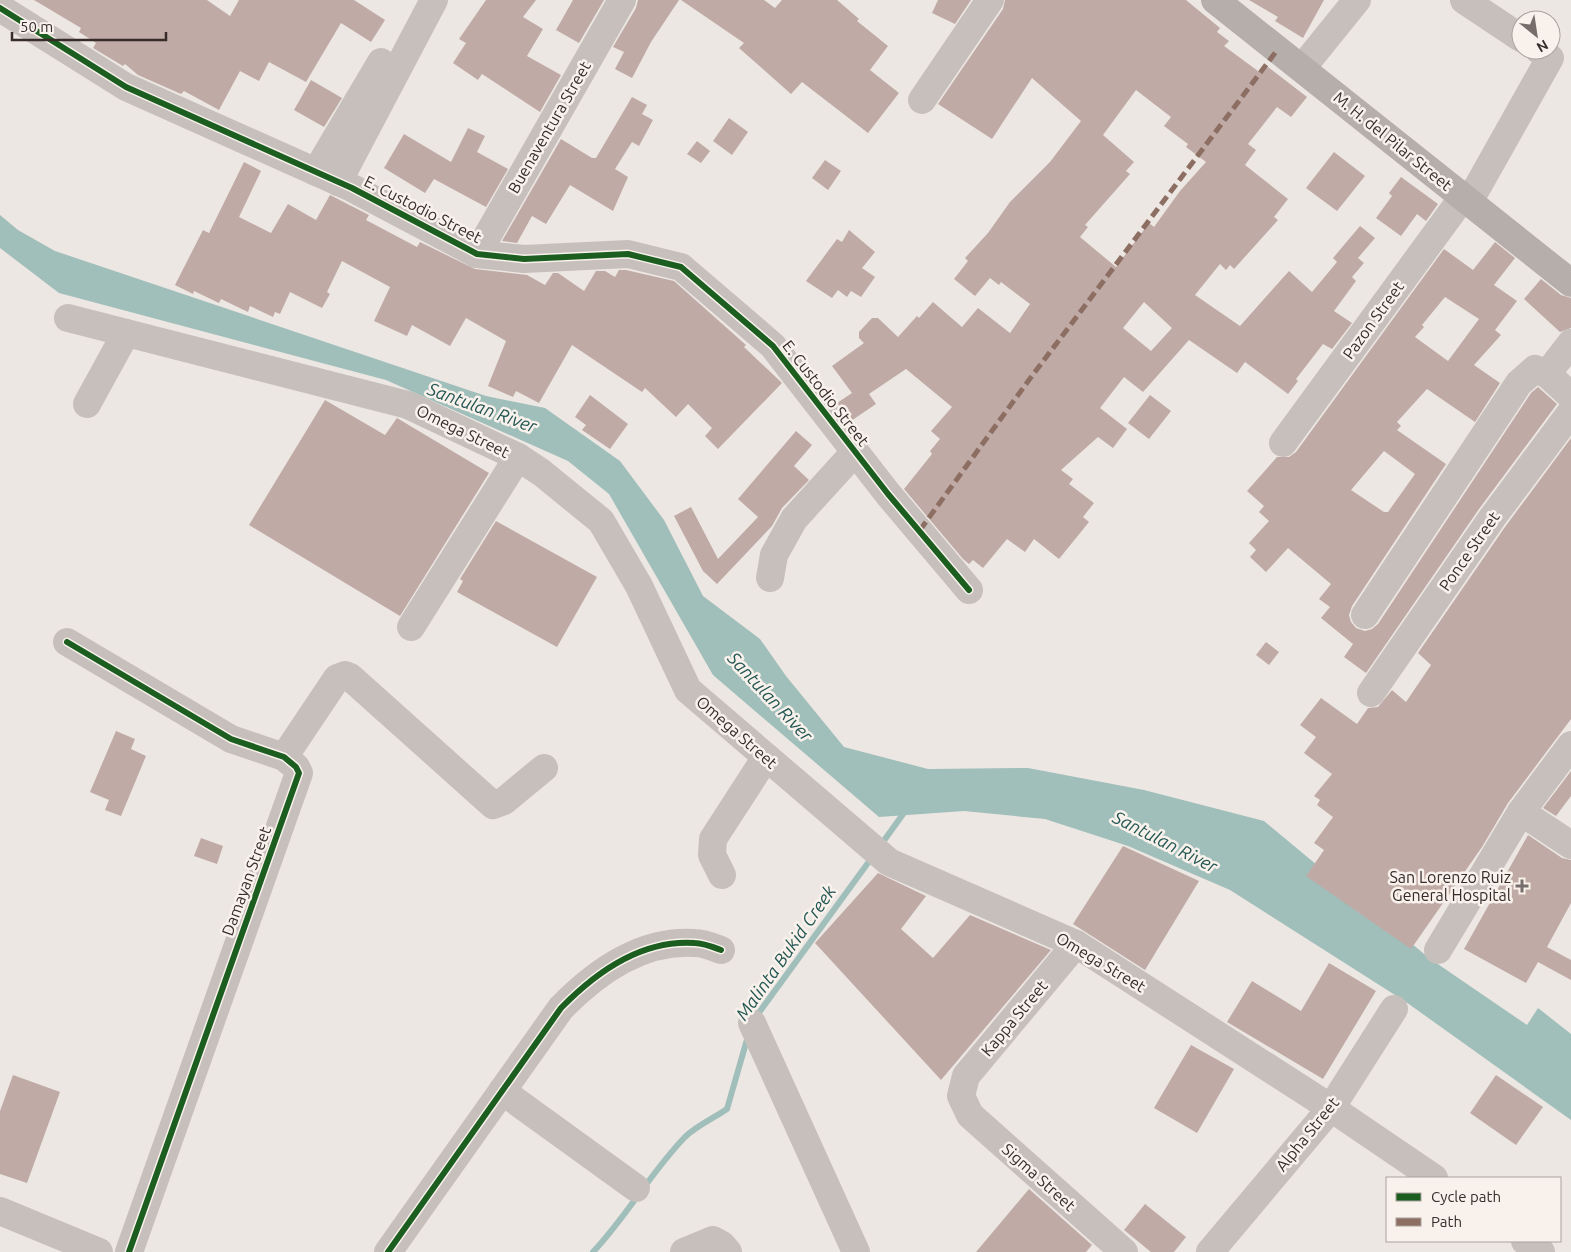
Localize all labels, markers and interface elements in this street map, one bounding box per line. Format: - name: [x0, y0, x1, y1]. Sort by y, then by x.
- scale bar: [12, 10, 166, 42]
- north arrow: [1511, 10, 1561, 60]
- text: 50 m: [20, 18, 53, 35]
- text: N: [1534, 37, 1551, 56]
- street label: Buenaventura Street: [504, 57, 594, 196]
- street label: M. H. del Pilar Street: [1330, 88, 1456, 195]
- street label: E. Custodio Street: [361, 172, 485, 247]
- street label: Pazon Street: [1339, 277, 1408, 362]
- street label: E. Custodio Street: [779, 337, 873, 450]
- water label: Santulan River: [424, 378, 541, 436]
- street label: Omega Street: [414, 401, 513, 461]
- street label: Ponce Street: [1435, 507, 1503, 594]
- water label: Santulan River: [724, 647, 818, 746]
- street label: Omega Street: [693, 692, 781, 772]
- water label: Santulan River: [1109, 806, 1222, 876]
- street label: Damayan Street: [218, 823, 274, 938]
- place label: San Lorenzo Ruiz General Hospital: [1389, 868, 1511, 904]
- marker: San Lorenzo Ruiz General Hospital: [1515, 879, 1529, 893]
- water label: Malinta Bukid Creek: [731, 881, 840, 1024]
- street label: Omega Street: [1053, 928, 1149, 996]
- street label: Kappa Street: [977, 976, 1051, 1059]
- street label: Alpha Street: [1272, 1093, 1343, 1175]
- street label: Sigma Street: [999, 1140, 1080, 1215]
- legend: [1386, 1177, 1561, 1242]
- text: Cycle path: [1431, 1188, 1501, 1205]
- text: Path: [1431, 1213, 1462, 1230]

